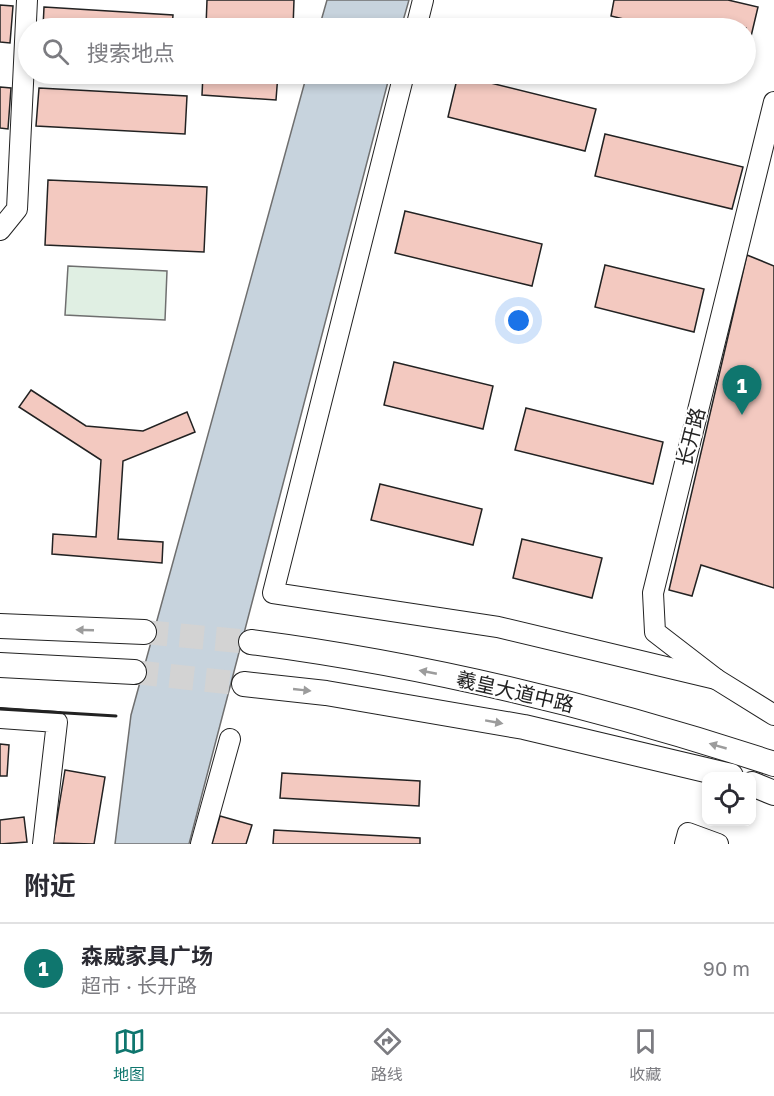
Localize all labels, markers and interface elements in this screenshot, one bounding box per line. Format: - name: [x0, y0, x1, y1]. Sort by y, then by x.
- search box: [18, 18, 756, 84]
- icon: search: [39, 35, 72, 68]
- text: 搜索地点: [87, 39, 175, 66]
- your location: [504, 306, 533, 335]
- pin: 1: [722, 366, 762, 415]
- street label: 长开路: [671, 405, 709, 469]
- one-way arrow: [76, 625, 95, 634]
- street label: 羲皇大道中路: [454, 666, 576, 716]
- one-way arrow: [418, 667, 437, 676]
- one-way arrow: [292, 685, 311, 695]
- one-way arrow: [485, 718, 504, 727]
- one-way arrow: [709, 741, 727, 750]
- map controls: [702, 772, 756, 826]
- button: locate: [702, 772, 756, 826]
- text: 附近: [24, 870, 76, 901]
- text: 森威家具广场: [81, 942, 213, 969]
- text: 1: [38, 956, 49, 980]
- text: 90 m: [703, 956, 750, 980]
- text: 超市 · 长开路: [81, 973, 197, 997]
- tab: 地图: [113, 1025, 146, 1085]
- tab: 路线: [371, 1025, 404, 1085]
- tab: 收藏: [629, 1025, 662, 1085]

